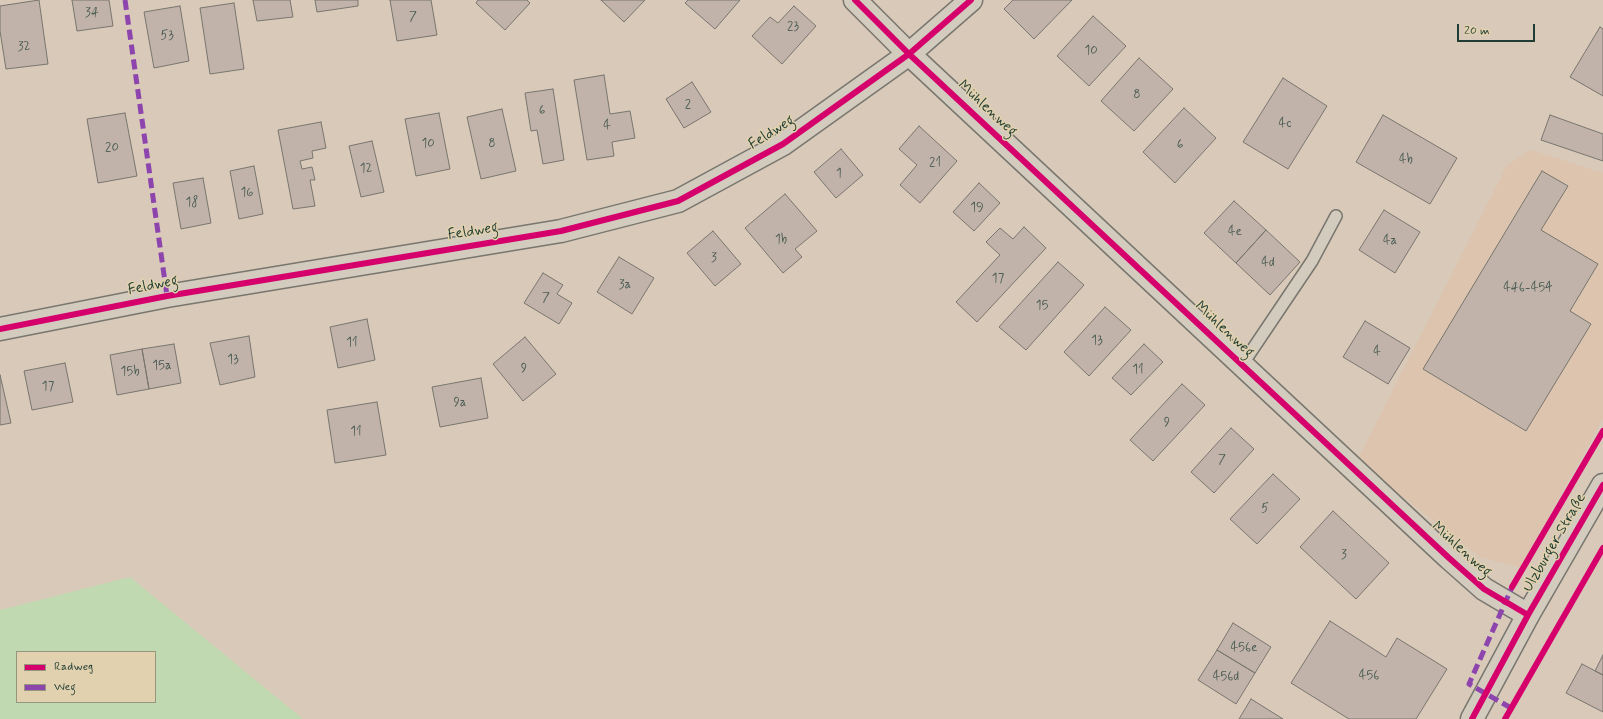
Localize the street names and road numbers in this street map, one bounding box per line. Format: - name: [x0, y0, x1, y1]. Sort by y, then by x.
- street label: Mühlenweg: [954, 77, 1020, 141]
- street label: Feldweg: [746, 112, 798, 154]
- street label: Feldweg: [446, 219, 500, 245]
- street label: Feldweg: [126, 272, 180, 300]
- street label: Mühlenweg: [1191, 298, 1257, 362]
- street label: Ulzburger Straße: [1519, 490, 1591, 596]
- street label: Mühlenweg: [1427, 518, 1495, 582]

